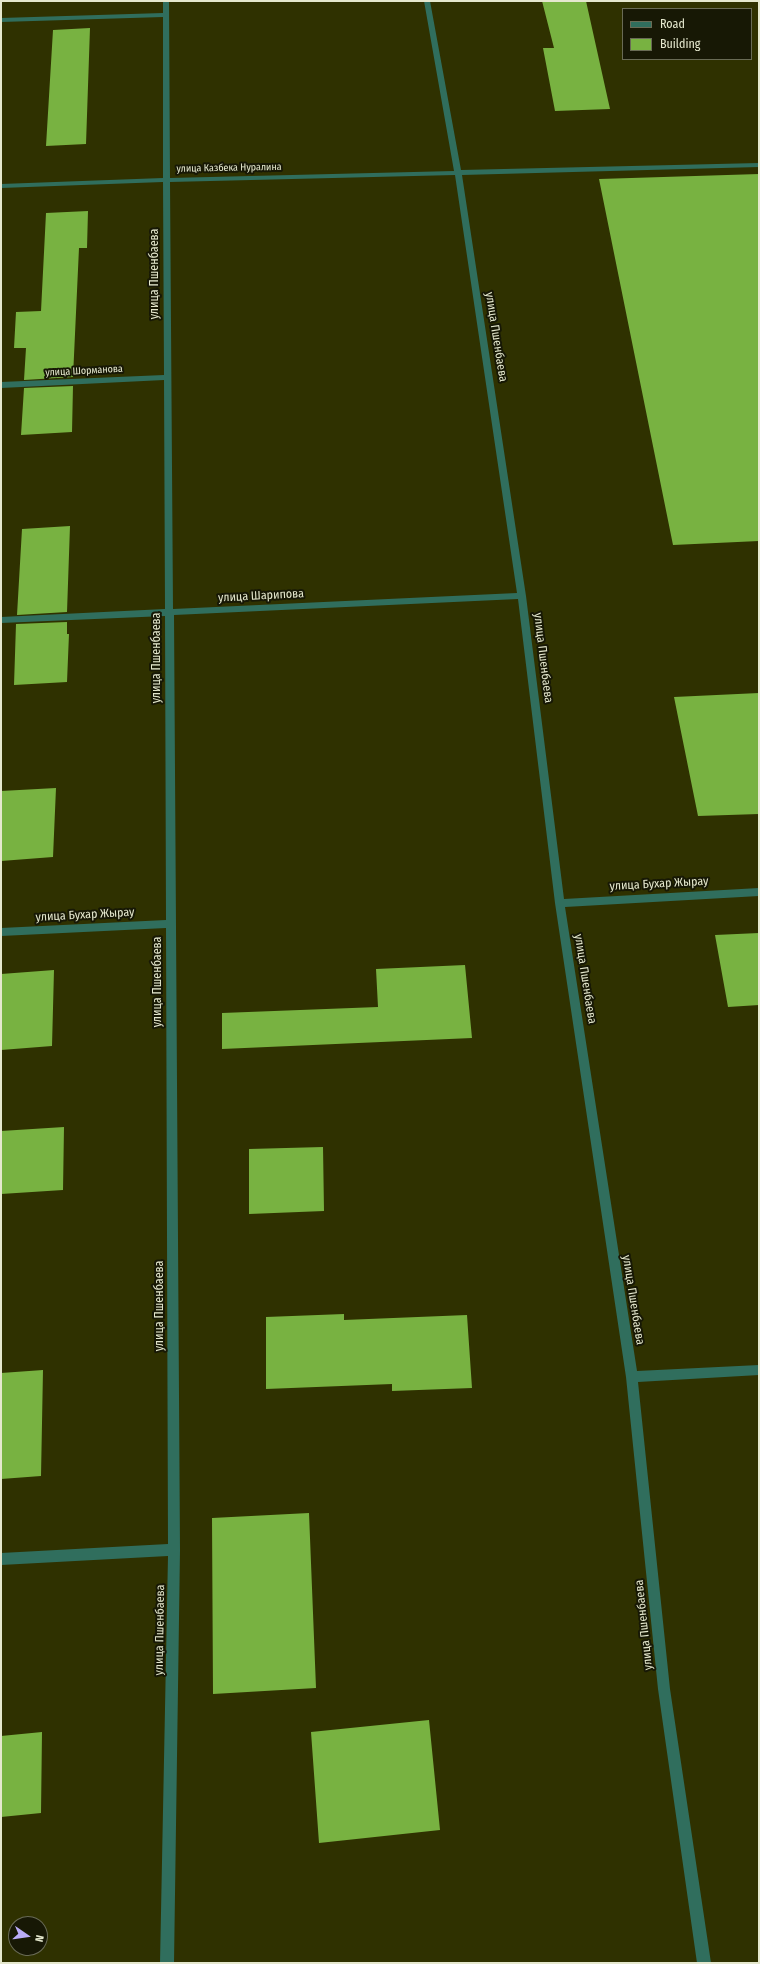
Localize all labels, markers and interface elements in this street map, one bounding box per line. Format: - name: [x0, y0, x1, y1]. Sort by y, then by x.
- legend: [622, 8, 752, 60]
- text: Road: [660, 17, 685, 31]
- text: Building: [660, 37, 700, 51]
- street label: улица Казбека Нуралина: [176, 161, 282, 175]
- street label: улица Пшенбаева: [148, 229, 162, 319]
- street label: улица Пшенбаева: [482, 291, 510, 383]
- street label: улица Шорманова: [45, 363, 123, 379]
- street label: улица Шарипова: [218, 587, 304, 605]
- street label: улица Пшенбаева: [530, 612, 556, 704]
- street label: улица Пшенбаева: [150, 613, 164, 703]
- street label: улица Бухар Жырау: [609, 874, 709, 894]
- street label: улица Бухар Жырау: [35, 905, 135, 925]
- street label: улица Пшенбаева: [571, 933, 599, 1025]
- street label: улица Пшенбаева: [151, 937, 165, 1027]
- street label: улица Пшенбаева: [619, 1254, 647, 1346]
- street label: улица Пшенбаева: [153, 1261, 167, 1351]
- street label: улица Пшенбаева: [632, 1579, 656, 1671]
- street label: улица Пшенбаева: [152, 1585, 168, 1675]
- north arrow: [8, 1916, 48, 1956]
- text: N: [32, 1934, 46, 1943]

